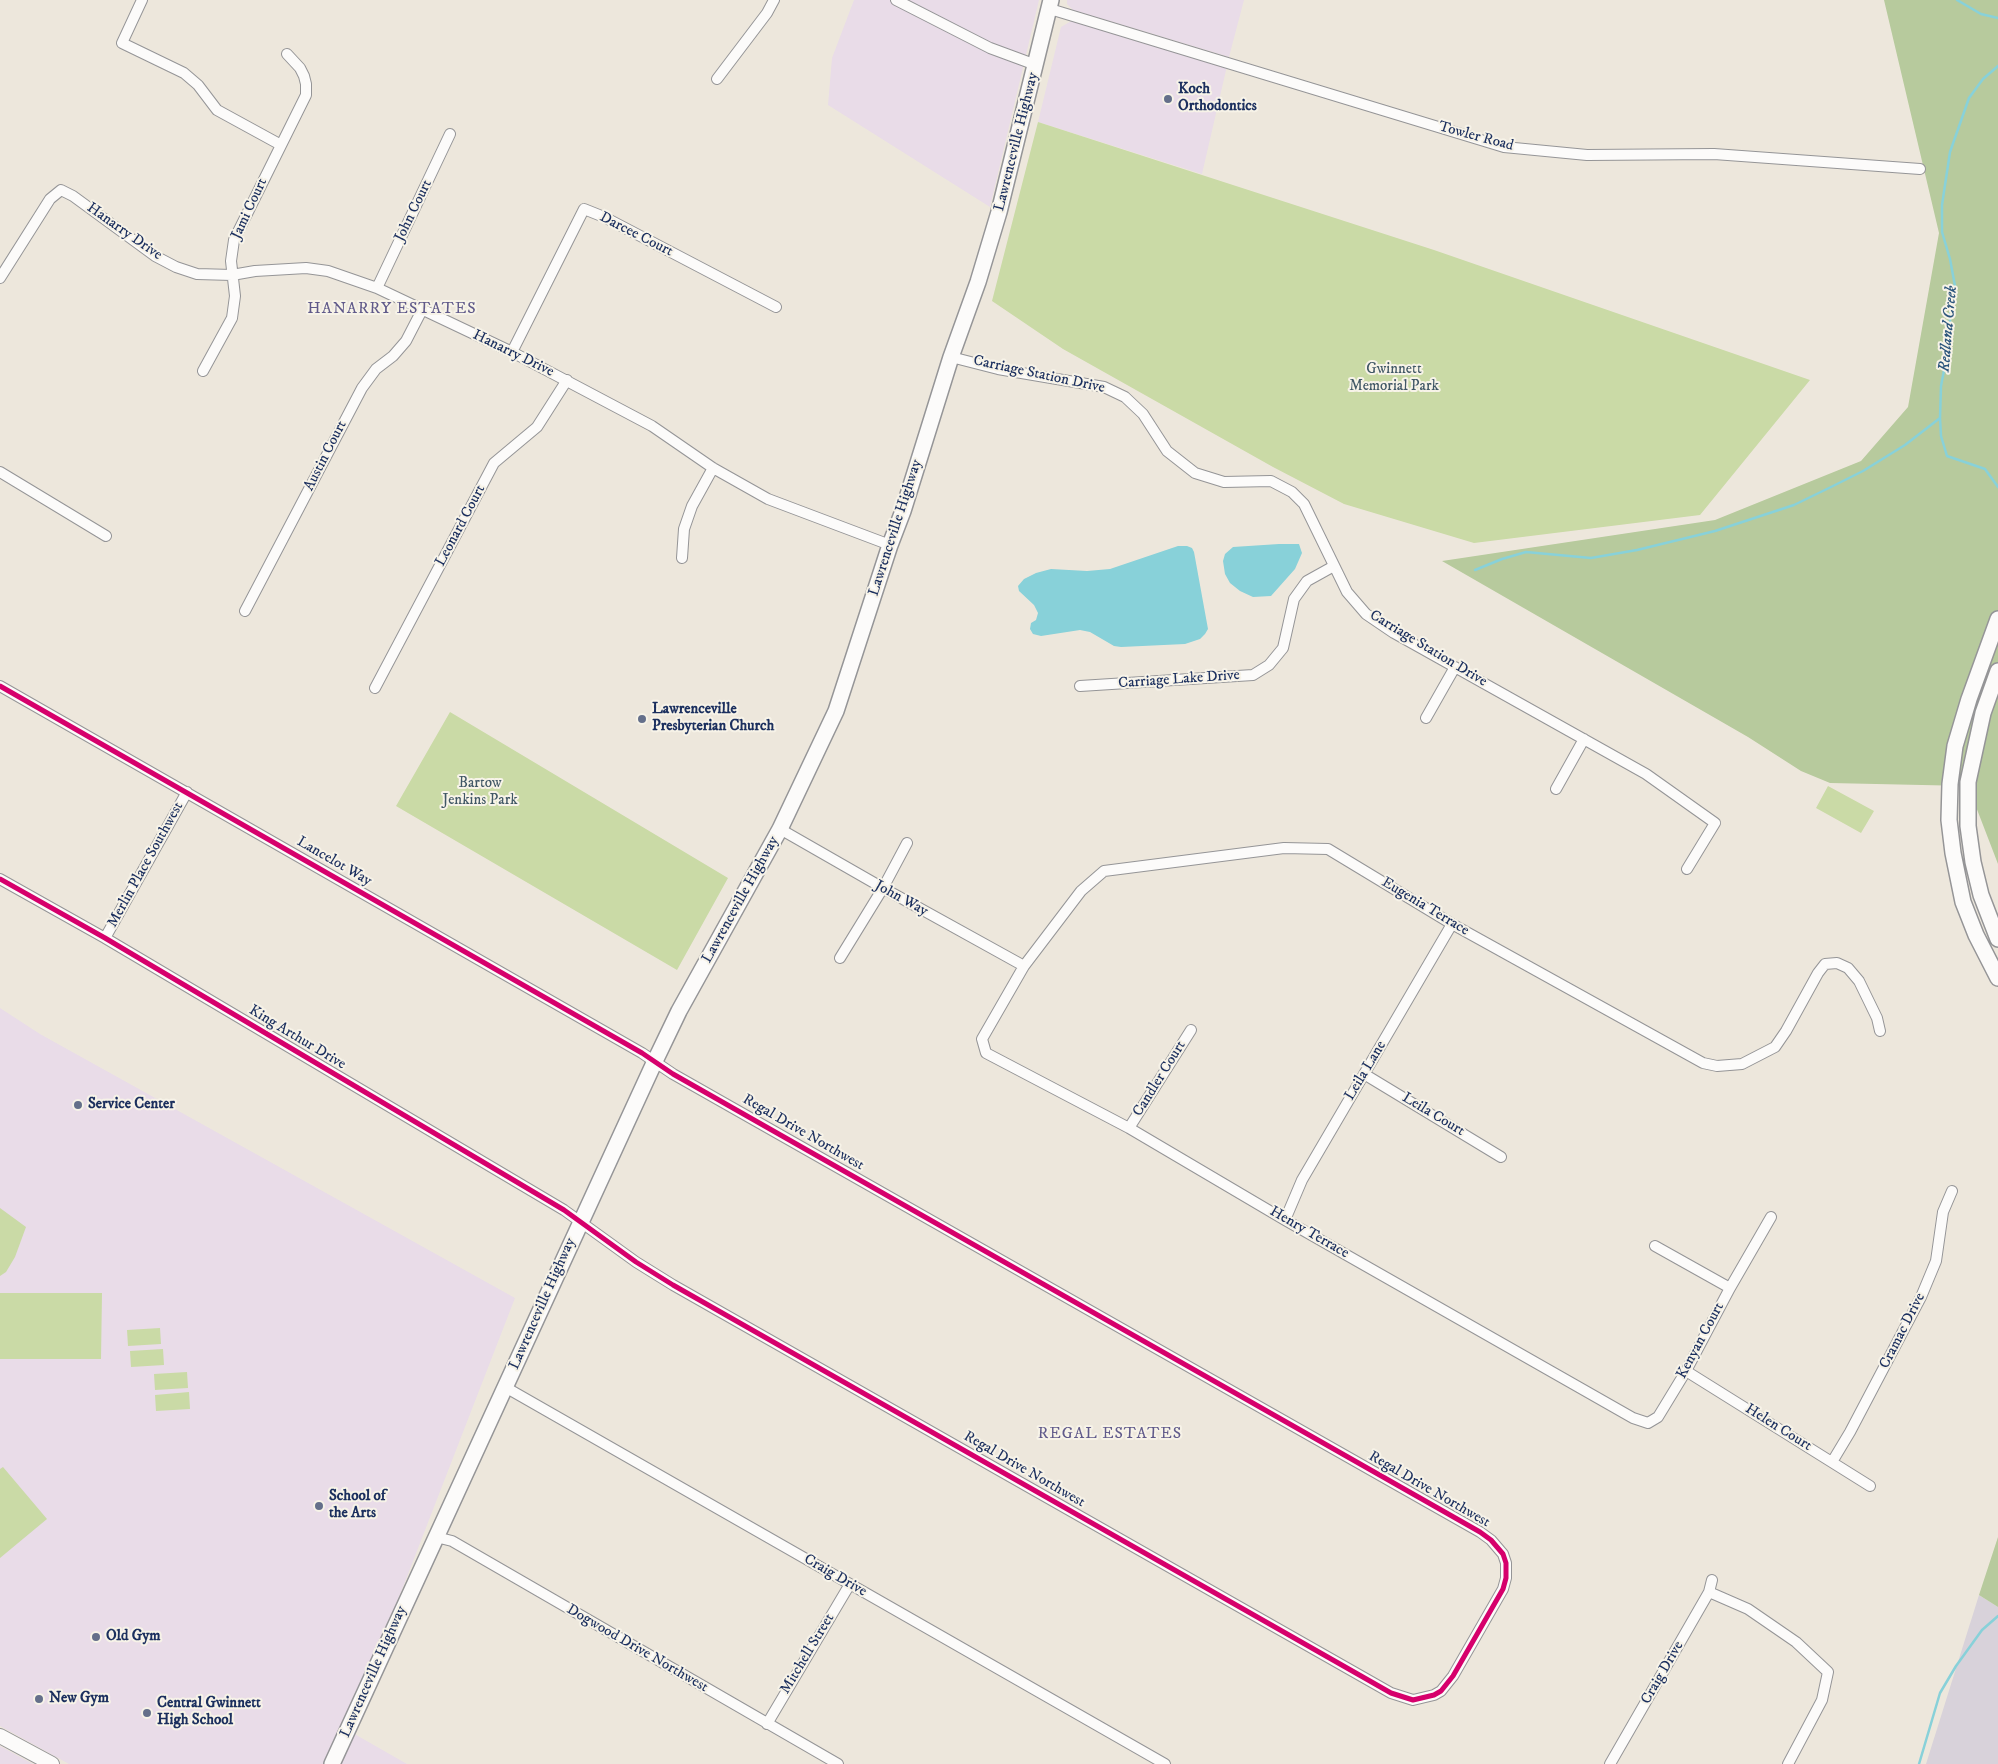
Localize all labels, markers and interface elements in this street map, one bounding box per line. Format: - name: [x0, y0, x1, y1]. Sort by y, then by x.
- street label: Lawrenceville Highway: [991, 71, 1043, 213]
- place label: Koch Orthodontics: [1178, 81, 1257, 116]
- marker: Koch Orthodontics: [1162, 93, 1174, 105]
- street label: Towler Road: [1437, 118, 1515, 156]
- street label: Jami Court: [228, 176, 272, 242]
- street label: John Court: [391, 177, 437, 245]
- street label: Hanarry Drive: [83, 199, 165, 265]
- street label: Darcee Court: [596, 209, 676, 261]
- water label: Redland Creek: [1936, 285, 1962, 373]
- district label: HANARRY ESTATES: [305, 300, 479, 320]
- street label: Hanarry Drive: [469, 327, 557, 381]
- street label: Carriage Station Drive: [972, 352, 1106, 398]
- park label: Gwinnett Memorial Park: [1349, 361, 1439, 396]
- street label: Austin Court: [301, 418, 351, 494]
- street label: Lawrenceville Highway: [865, 458, 927, 598]
- street label: Leonard Court: [432, 482, 490, 570]
- street label: Carriage Station Drive: [1366, 607, 1490, 691]
- street label: Carriage Lake Drive: [1118, 667, 1240, 693]
- place label: Lawrenceville Presbyterian Church: [652, 701, 774, 736]
- marker: Lawrenceville Presbyterian Church: [636, 713, 648, 725]
- park label: Bartow Jenkins Park: [442, 775, 518, 810]
- street label: Merlin Place Southwest: [104, 799, 188, 931]
- street label: Lancelot Way: [293, 833, 375, 891]
- street label: Lawrenceville Highway: [699, 833, 783, 967]
- street label: Eugenia Terrace: [1378, 874, 1472, 940]
- street label: John Way: [871, 877, 931, 921]
- street label: King Arthur Drive: [245, 1002, 349, 1074]
- street label: Candler Court: [1130, 1038, 1190, 1120]
- street label: Leila Lane: [1341, 1038, 1391, 1104]
- street label: Leila Court: [1398, 1089, 1468, 1141]
- street label: Regal Drive Northwest: [739, 1091, 867, 1175]
- place label: Service Center: [88, 1096, 175, 1114]
- marker: Service Center: [72, 1099, 84, 1111]
- street label: Henry Terrace: [1266, 1203, 1352, 1263]
- street label: Lawrenceville Highway: [506, 1235, 580, 1373]
- street label: Cramac Drive: [1876, 1290, 1930, 1372]
- street label: Kenyan Court: [1673, 1300, 1729, 1382]
- street label: Helen Court: [1741, 1400, 1815, 1456]
- district label: REGAL ESTATES: [1036, 1425, 1184, 1445]
- street label: Regal Drive Northwest: [960, 1428, 1088, 1512]
- street label: Regal Drive Northwest: [1365, 1448, 1493, 1532]
- place label: School of the Arts: [329, 1488, 385, 1523]
- marker: School of the Arts: [313, 1500, 325, 1512]
- street label: Craig Drive: [800, 1551, 870, 1601]
- street label: Dogwood Drive Northwest: [563, 1601, 711, 1697]
- street label: Lawrenceville Highway: [337, 1603, 411, 1741]
- street label: Mitchell Street: [777, 1611, 839, 1697]
- place label: Old Gym: [106, 1628, 161, 1646]
- marker: Old Gym: [90, 1631, 102, 1643]
- street label: Craig Drive: [1638, 1638, 1688, 1708]
- place label: New Gym: [49, 1690, 109, 1708]
- marker: New Gym: [33, 1693, 45, 1705]
- place label: Central Gwinnett High School: [157, 1695, 261, 1730]
- marker: Central Gwinnett High School: [141, 1707, 153, 1719]

